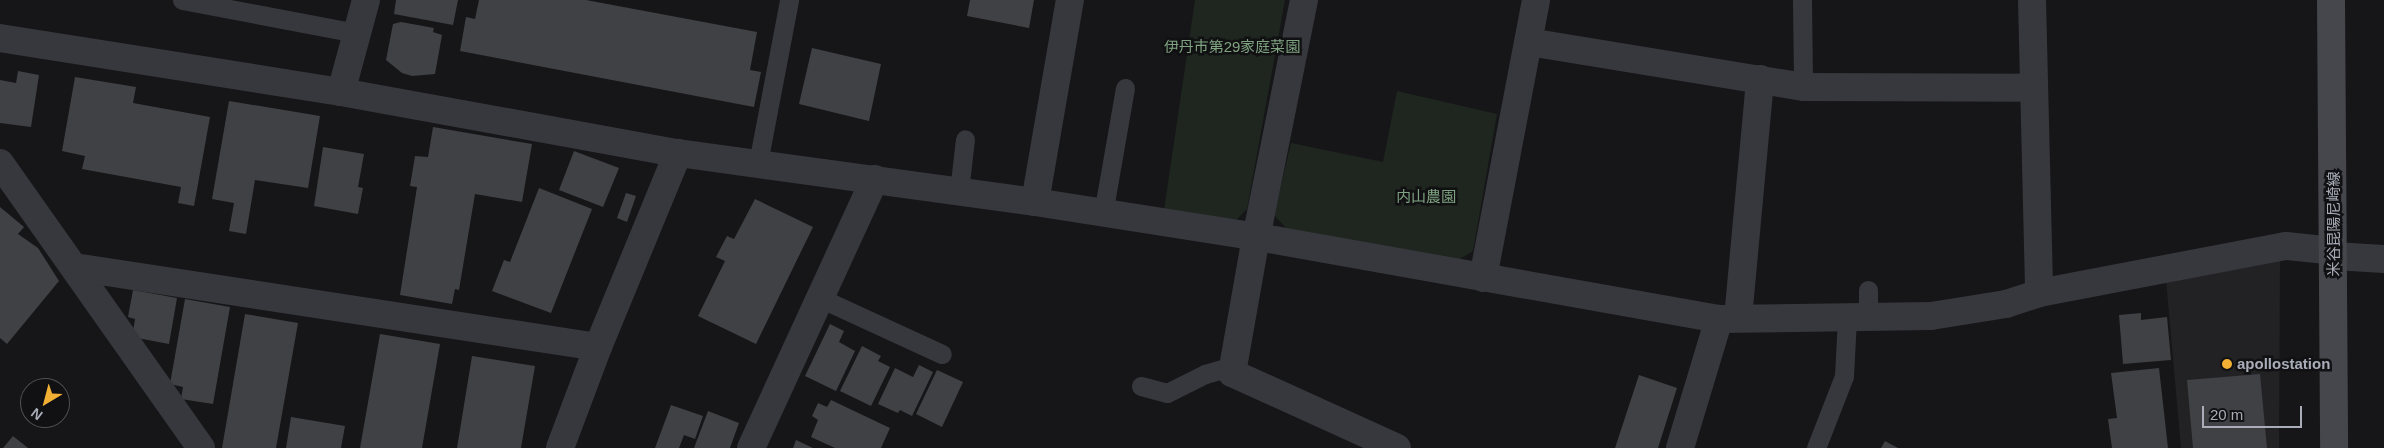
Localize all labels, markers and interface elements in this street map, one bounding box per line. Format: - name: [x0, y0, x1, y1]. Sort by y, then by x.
- park label: 伊丹市第29家庭菜園: [1164, 38, 1300, 56]
- street label: 米谷昆陽尼崎線: [2325, 172, 2343, 276]
- park label: 内山農園: [1396, 188, 1456, 206]
- place label: apollostation: [2237, 355, 2330, 373]
- marker: apollostation: [2221, 358, 2233, 370]
- north arrow: [20, 378, 70, 428]
- scale bar: [2204, 396, 2304, 428]
- text: N: [28, 405, 45, 424]
- text: 20 m: [2210, 406, 2243, 423]

